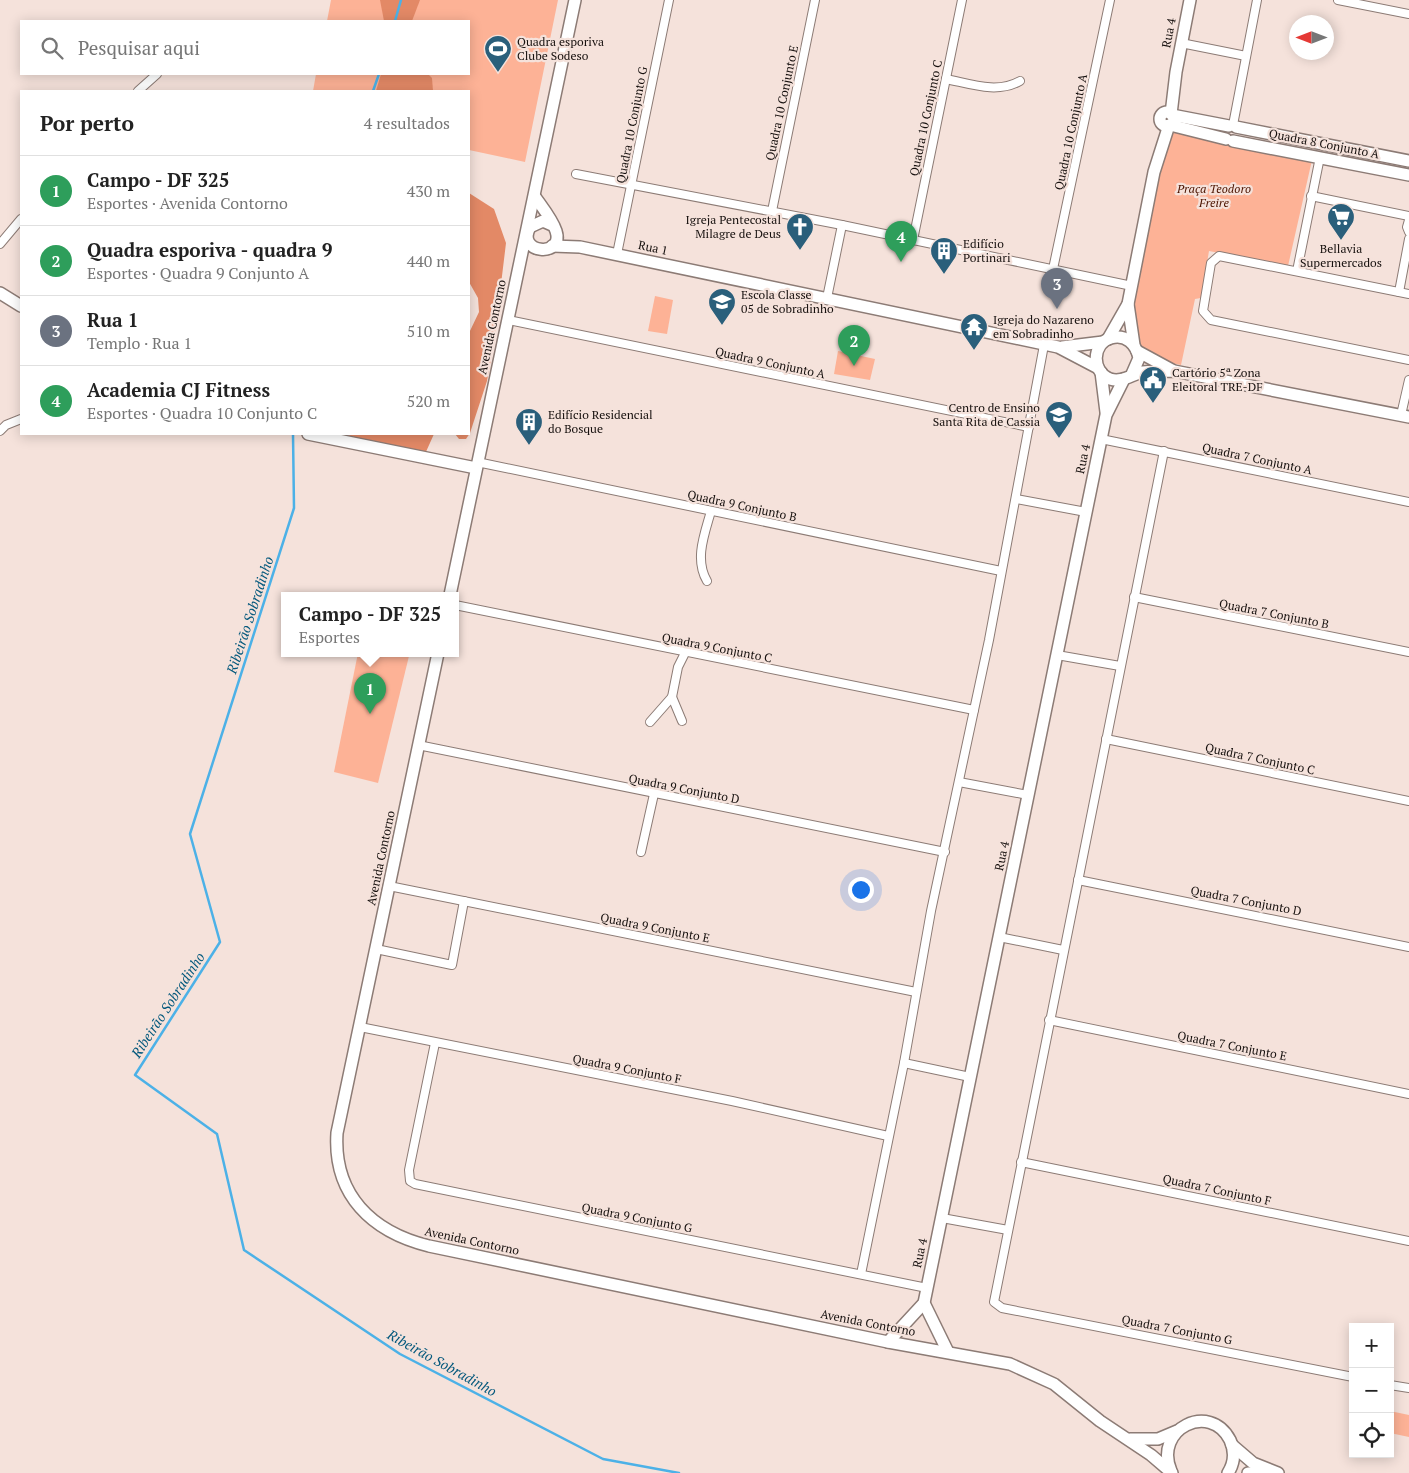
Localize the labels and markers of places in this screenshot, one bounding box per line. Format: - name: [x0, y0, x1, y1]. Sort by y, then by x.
- sports icon: Quadra esporiva Clube Sodeso: [483, 34, 513, 73]
- place label: Quadra esporiva Clube Sodeso: [517, 34, 604, 63]
- supermarket icon: Bellavia Supermercados: [1326, 202, 1356, 241]
- place label: Igreja Pentecostal Milagre de Deus: [686, 212, 781, 241]
- church icon: Igreja Pentecostal Milagre de Deus: [785, 212, 815, 251]
- pin: 4: [885, 221, 917, 262]
- building icon: Edifício Portinari: [929, 236, 959, 275]
- place label: Edifício Portinari: [963, 236, 1011, 265]
- place label: Bellavia Supermercados: [1300, 241, 1382, 270]
- pin: 3: [1041, 268, 1073, 309]
- school or university icon: Escola Classe 05 de Sobradinho: [707, 287, 737, 326]
- place label: Escola Classe 05 de Sobradinho: [741, 287, 834, 316]
- temple icon: Igreja do Nazareno em Sobradinho: [959, 312, 989, 351]
- place label: Igreja do Nazareno em Sobradinho: [993, 312, 1094, 341]
- pin: 2: [838, 325, 870, 366]
- public building icon: Cartório 5ª Zona Eleitoral TRE-DF: [1138, 365, 1168, 404]
- place label: Cartório 5ª Zona Eleitoral TRE-DF: [1172, 365, 1263, 394]
- place label: Centro de Ensino Santa Rita de Cassia: [933, 400, 1040, 429]
- school or university icon: Centro de Ensino Santa Rita de Cassia: [1044, 400, 1074, 439]
- building icon: Edifício Residencial do Bosque: [514, 407, 544, 446]
- place label: Edifício Residencial do Bosque: [548, 407, 653, 436]
- pin: 1: [354, 673, 386, 714]

